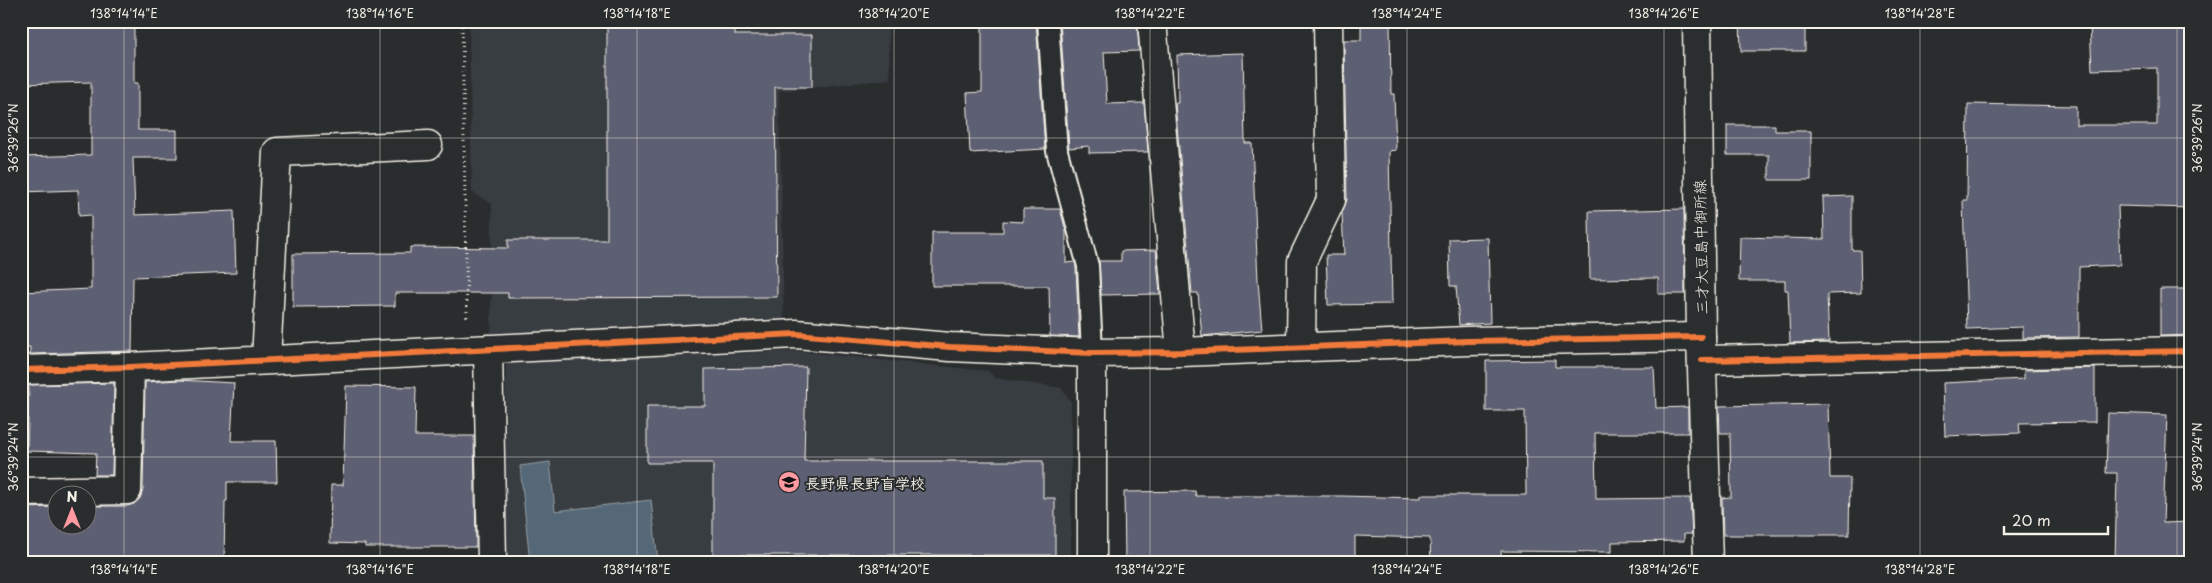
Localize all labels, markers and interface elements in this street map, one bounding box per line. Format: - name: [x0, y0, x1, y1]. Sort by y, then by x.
- text: 138°14'14"E: [90, 4, 158, 22]
- text: 138°14'16"E: [346, 4, 414, 22]
- text: 138°14'18"E: [603, 4, 671, 22]
- text: 138°14'20"E: [858, 4, 930, 22]
- text: 138°14'22"E: [1115, 4, 1185, 22]
- text: 138°14'24"E: [1372, 4, 1442, 22]
- text: 138°14'26"E: [1629, 4, 1699, 22]
- text: 138°14'28"E: [1885, 4, 1955, 22]
- text: 36°39'26"N: [4, 103, 22, 173]
- text: 36°39'26"N: [2188, 103, 2206, 173]
- street label: 三才大豆島中御所線: [1687, 179, 1713, 315]
- text: 36°39'24"N: [4, 422, 22, 492]
- text: 36°39'24"N: [2188, 422, 2206, 492]
- school or university icon: 長野県長野盲学校: [777, 470, 801, 494]
- place label: 長野県長野盲学校: [805, 471, 925, 494]
- north arrow: [48, 486, 98, 536]
- text: N: [66, 486, 78, 507]
- scale bar: [2004, 503, 2108, 535]
- text: 20 m: [2012, 508, 2051, 531]
- text: 138°14'14"E: [90, 560, 158, 578]
- text: 138°14'16"E: [346, 560, 414, 578]
- text: 138°14'18"E: [603, 560, 671, 578]
- text: 138°14'20"E: [858, 560, 930, 578]
- text: 138°14'22"E: [1115, 560, 1185, 578]
- text: 138°14'24"E: [1372, 560, 1442, 578]
- text: 138°14'26"E: [1629, 560, 1699, 578]
- text: 138°14'28"E: [1885, 560, 1955, 578]

